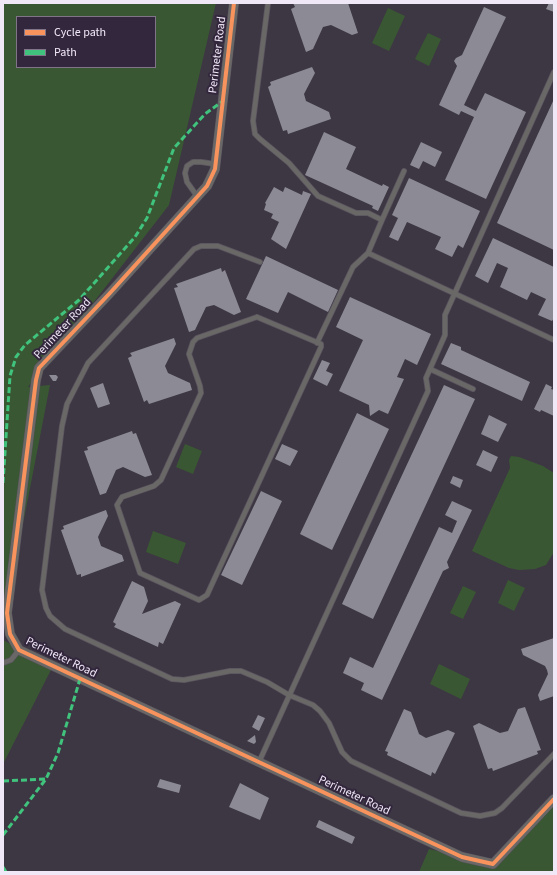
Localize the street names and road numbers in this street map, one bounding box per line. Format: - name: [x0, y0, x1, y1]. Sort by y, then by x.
- street label: Perimeter Road: [206, 16, 230, 94]
- street label: Perimeter Road: [31, 296, 95, 362]
- street label: Perimeter Road: [23, 635, 99, 681]
- street label: Perimeter Road: [316, 773, 392, 819]

